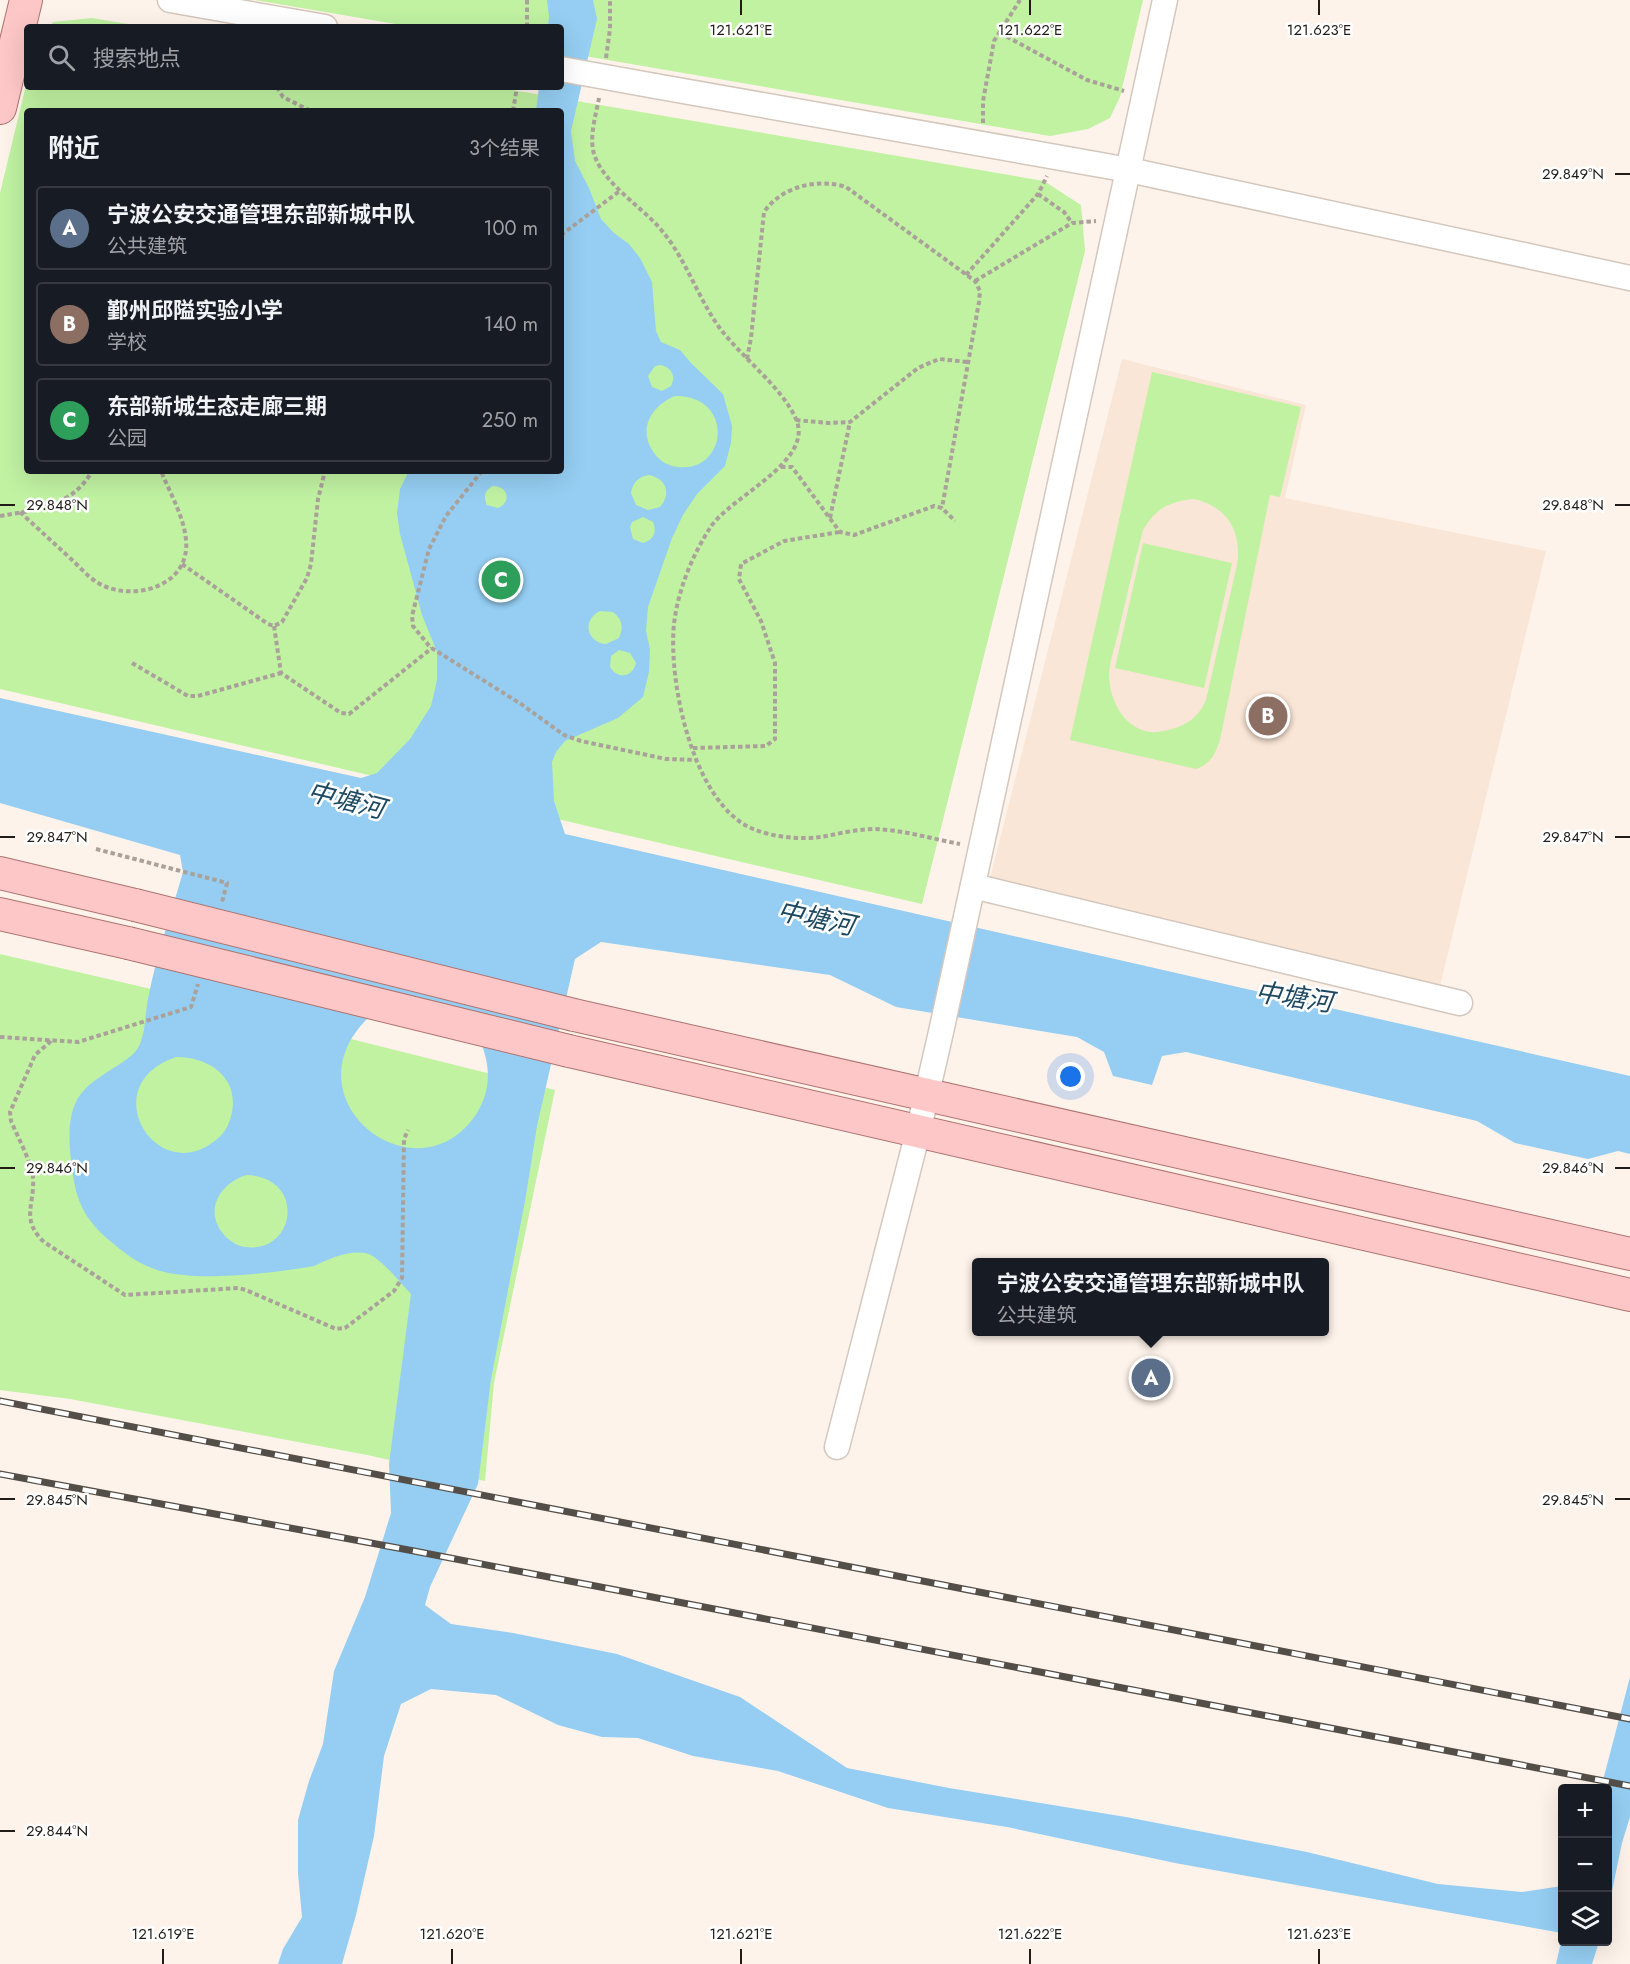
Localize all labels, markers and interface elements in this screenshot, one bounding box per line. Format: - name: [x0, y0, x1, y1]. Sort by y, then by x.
- text: 121.621°E: [710, 19, 772, 41]
- text: 121.622°E: [998, 19, 1062, 41]
- text: 121.623°E: [1287, 19, 1351, 41]
- search box: [24, 24, 564, 90]
- icon: search: [45, 41, 78, 74]
- text: 搜索地点: [93, 42, 181, 74]
- text: 附近: [48, 129, 100, 167]
- text: 3个结果: [469, 134, 540, 163]
- text: 29.849°N: [1542, 163, 1604, 185]
- text: 宁波公安交通管理东部新城中队: [107, 198, 415, 230]
- text: A: [62, 214, 77, 243]
- text: 100 m: [483, 214, 538, 243]
- text: 公共建筑: [107, 232, 187, 261]
- text: 鄞州邱隘实验小学: [107, 294, 283, 326]
- text: B: [63, 310, 76, 339]
- text: 140 m: [484, 310, 538, 339]
- text: 学校: [107, 328, 147, 357]
- text: 东部新城生态走廊三期: [107, 390, 327, 422]
- text: C: [62, 406, 77, 435]
- text: 250 m: [482, 406, 538, 435]
- text: 公园: [107, 424, 147, 453]
- text: 29.848°N: [26, 494, 88, 516]
- text: 29.848°N: [1542, 494, 1604, 516]
- pin: C: [482, 558, 520, 602]
- pin: B: [1248, 694, 1288, 738]
- water label: 中塘河: [304, 772, 393, 829]
- text: 29.847°N: [26, 826, 88, 848]
- text: 29.847°N: [1542, 826, 1604, 848]
- water label: 中塘河: [774, 891, 863, 946]
- water label: 中塘河: [1253, 973, 1340, 1022]
- your location: [1056, 1062, 1085, 1091]
- text: 29.846°N: [26, 1157, 88, 1179]
- text: 29.846°N: [1542, 1157, 1604, 1179]
- popup: [972, 1258, 1329, 1336]
- text: 宁波公安交通管理东部新城中队: [996, 1267, 1305, 1299]
- text: 公共建筑: [996, 1301, 1076, 1330]
- pin: A: [1132, 1356, 1170, 1400]
- text: 29.845°N: [26, 1489, 88, 1511]
- text: 29.845°N: [1542, 1489, 1604, 1511]
- map controls: [1558, 1784, 1612, 1946]
- button: +: [1558, 1784, 1612, 1838]
- text: 29.844°N: [26, 1820, 88, 1842]
- button: −: [1558, 1838, 1612, 1892]
- button: layers: [1558, 1892, 1612, 1946]
- text: 121.619°E: [132, 1923, 195, 1945]
- text: 121.620°E: [419, 1923, 485, 1945]
- text: 121.621°E: [710, 1923, 772, 1945]
- text: 121.622°E: [998, 1923, 1062, 1945]
- text: 121.623°E: [1287, 1923, 1351, 1945]

